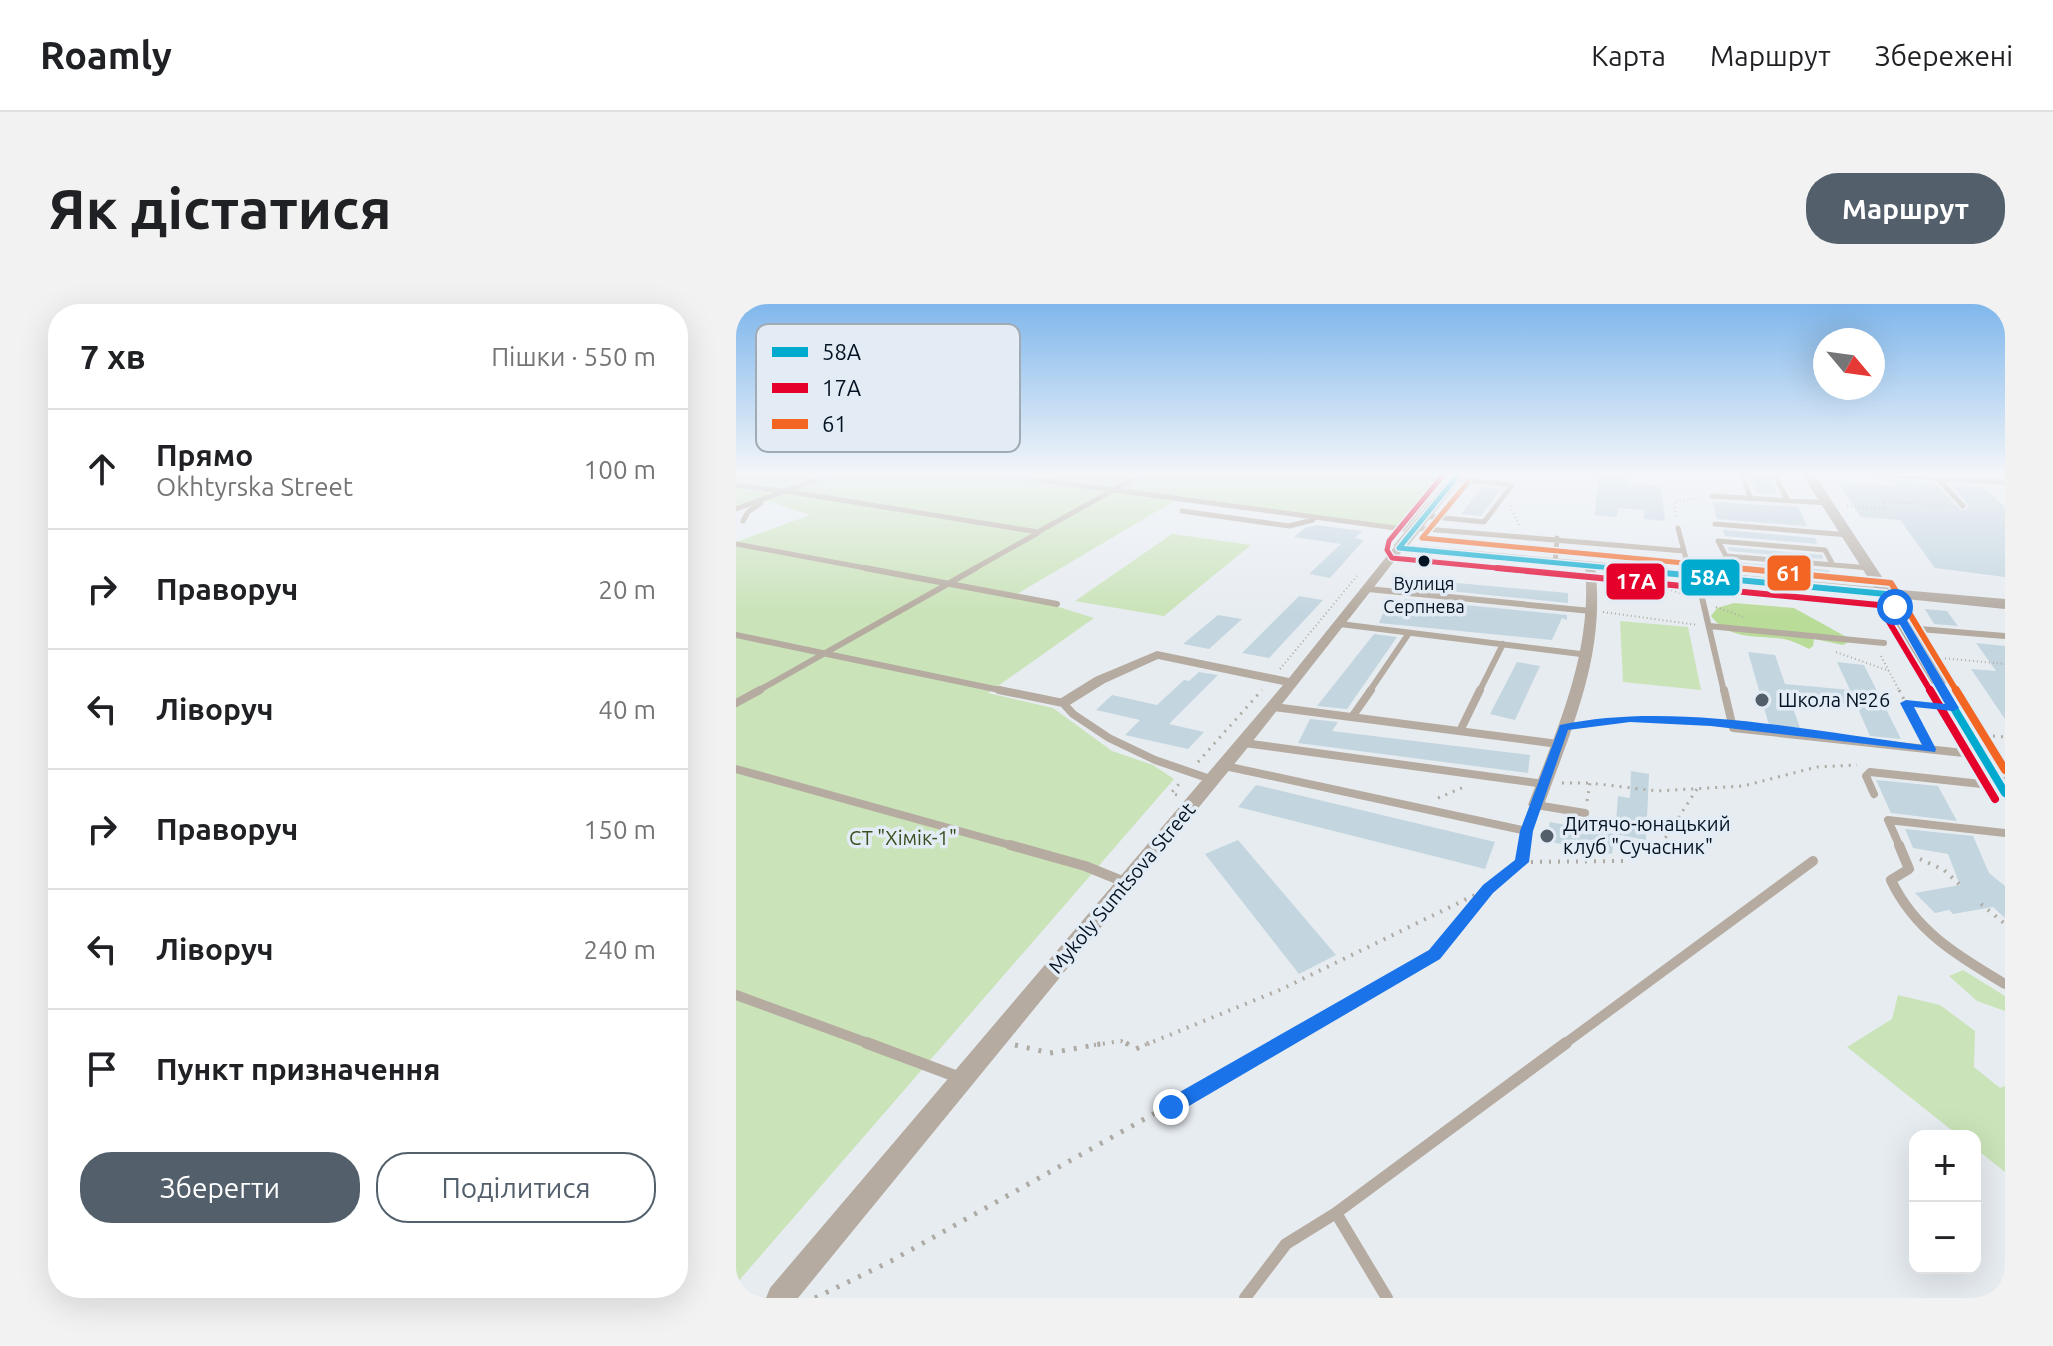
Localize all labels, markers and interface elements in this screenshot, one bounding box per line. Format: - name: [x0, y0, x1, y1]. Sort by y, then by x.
- text: Roamly: [40, 34, 172, 76]
- text: Карта: [1591, 40, 1666, 71]
- text: Маршрут: [1710, 40, 1831, 71]
- text: Збережені: [1875, 40, 2013, 71]
- button: Маршрут: [1806, 173, 2005, 244]
- text: Як дістатися: [48, 177, 392, 240]
- legend: [756, 324, 1020, 452]
- north arrow: [1813, 328, 1885, 400]
- text: 7 хв: [80, 337, 146, 375]
- text: 58А: [822, 339, 862, 364]
- text: Пішки · 550 m: [491, 342, 656, 371]
- text: 17А: [822, 375, 862, 400]
- text: 61: [822, 411, 847, 436]
- text: Прямо: [156, 438, 253, 472]
- icon: ahead: [80, 447, 124, 491]
- text: 100 m: [584, 455, 656, 484]
- text: Okhtyrska Street: [156, 472, 353, 501]
- marker: Вулиця Серпнева: [1416, 553, 1432, 569]
- line badge: 61: [1766, 554, 1812, 592]
- line badge: 58А: [1680, 558, 1741, 597]
- text: 61: [1777, 560, 1801, 585]
- line badge: 17А: [1605, 562, 1666, 601]
- text: 58А: [1690, 564, 1731, 589]
- icon: right: [80, 567, 124, 611]
- text: 17А: [1616, 568, 1657, 593]
- text: Праворуч: [156, 572, 298, 606]
- place label: Вулиця Серпнева: [1383, 573, 1465, 616]
- text: 20 m: [598, 575, 656, 604]
- route start: [1877, 589, 1913, 625]
- icon: left: [80, 687, 124, 731]
- place label: Школа №26: [1778, 688, 1890, 711]
- marker: Школа №26: [1753, 691, 1771, 709]
- text: Ліворуч: [156, 692, 274, 726]
- text: 40 m: [598, 695, 656, 724]
- street label: Mykoly Sumtsova Street: [1043, 798, 1200, 978]
- icon: right: [80, 807, 124, 851]
- text: Праворуч: [156, 812, 298, 846]
- place label: Дитячо-юнацький клуб "Сучасник": [1563, 812, 1731, 858]
- text: 150 m: [584, 815, 656, 844]
- park label: СТ "Хімік-1": [849, 826, 957, 849]
- marker: Дитячо-юнацький клуб "Сучасник": [1538, 827, 1556, 845]
- icon: left: [80, 927, 124, 971]
- text: Ліворуч: [156, 932, 274, 966]
- text: 240 m: [584, 935, 656, 964]
- icon: arrive: [80, 1047, 124, 1091]
- text: Пункт призначення: [156, 1052, 440, 1086]
- route end: [1153, 1089, 1189, 1125]
- map controls: [1909, 1130, 1981, 1274]
- button: +: [1909, 1130, 1981, 1202]
- button: Зберегти: [80, 1152, 360, 1223]
- button: Поділитися: [376, 1152, 656, 1223]
- button: −: [1909, 1202, 1981, 1274]

